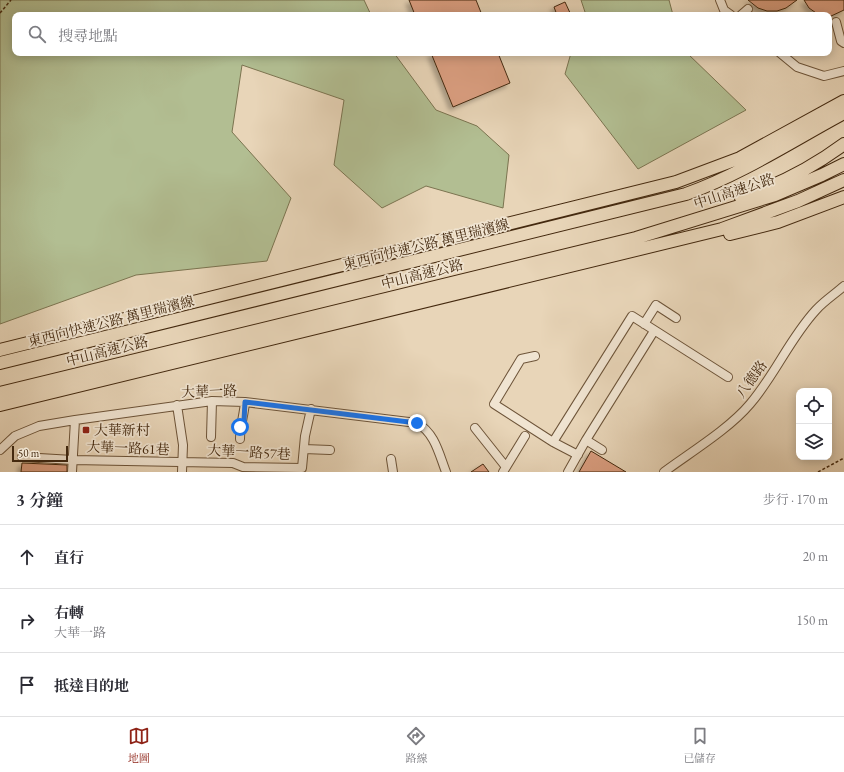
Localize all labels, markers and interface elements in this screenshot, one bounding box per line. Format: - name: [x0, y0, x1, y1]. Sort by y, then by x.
- search box: [12, 12, 832, 56]
- icon: search: [26, 23, 48, 45]
- text: 搜尋地點: [58, 26, 118, 45]
- street label: 中山高速公路: [691, 169, 777, 213]
- street label: 東西向快速公路 萬里瑞濱線: [341, 215, 511, 273]
- street label: 中山高速公路: [379, 255, 465, 293]
- street label: 東西向快速公路 萬里瑞濱線: [26, 292, 196, 350]
- street label: 中山高速公路: [64, 332, 150, 370]
- street label: 八德路: [731, 357, 771, 401]
- street label: 大華一路: [181, 381, 237, 401]
- map controls: [796, 388, 832, 460]
- button: locate: [796, 388, 832, 424]
- route end: [408, 414, 426, 432]
- route start: [231, 418, 249, 436]
- place label: 大華新村: [94, 421, 150, 439]
- button: layers: [796, 424, 832, 460]
- marker: 大華新村: [81, 425, 91, 435]
- street label: 大華一路61巷: [86, 438, 170, 458]
- street label: 大華一路57巷: [207, 441, 291, 463]
- scale bar: [12, 444, 68, 463]
- text: 50 m: [18, 446, 39, 460]
- text: 3 分鐘: [16, 489, 63, 511]
- text: 步行 · 170 m: [763, 491, 828, 508]
- icon: ahead: [16, 546, 38, 568]
- text: 直行: [54, 548, 84, 567]
- text: 20 m: [803, 548, 828, 565]
- text: 右轉: [54, 603, 84, 622]
- icon: right: [16, 610, 38, 632]
- text: 150 m: [797, 612, 828, 629]
- text: 大華一路: [54, 624, 106, 641]
- icon: arrive: [16, 674, 38, 696]
- text: 抵達目的地: [54, 676, 129, 695]
- tab: 地圖: [128, 725, 150, 765]
- tab: 路線: [405, 725, 427, 765]
- tab: 已儲存: [683, 725, 716, 765]

